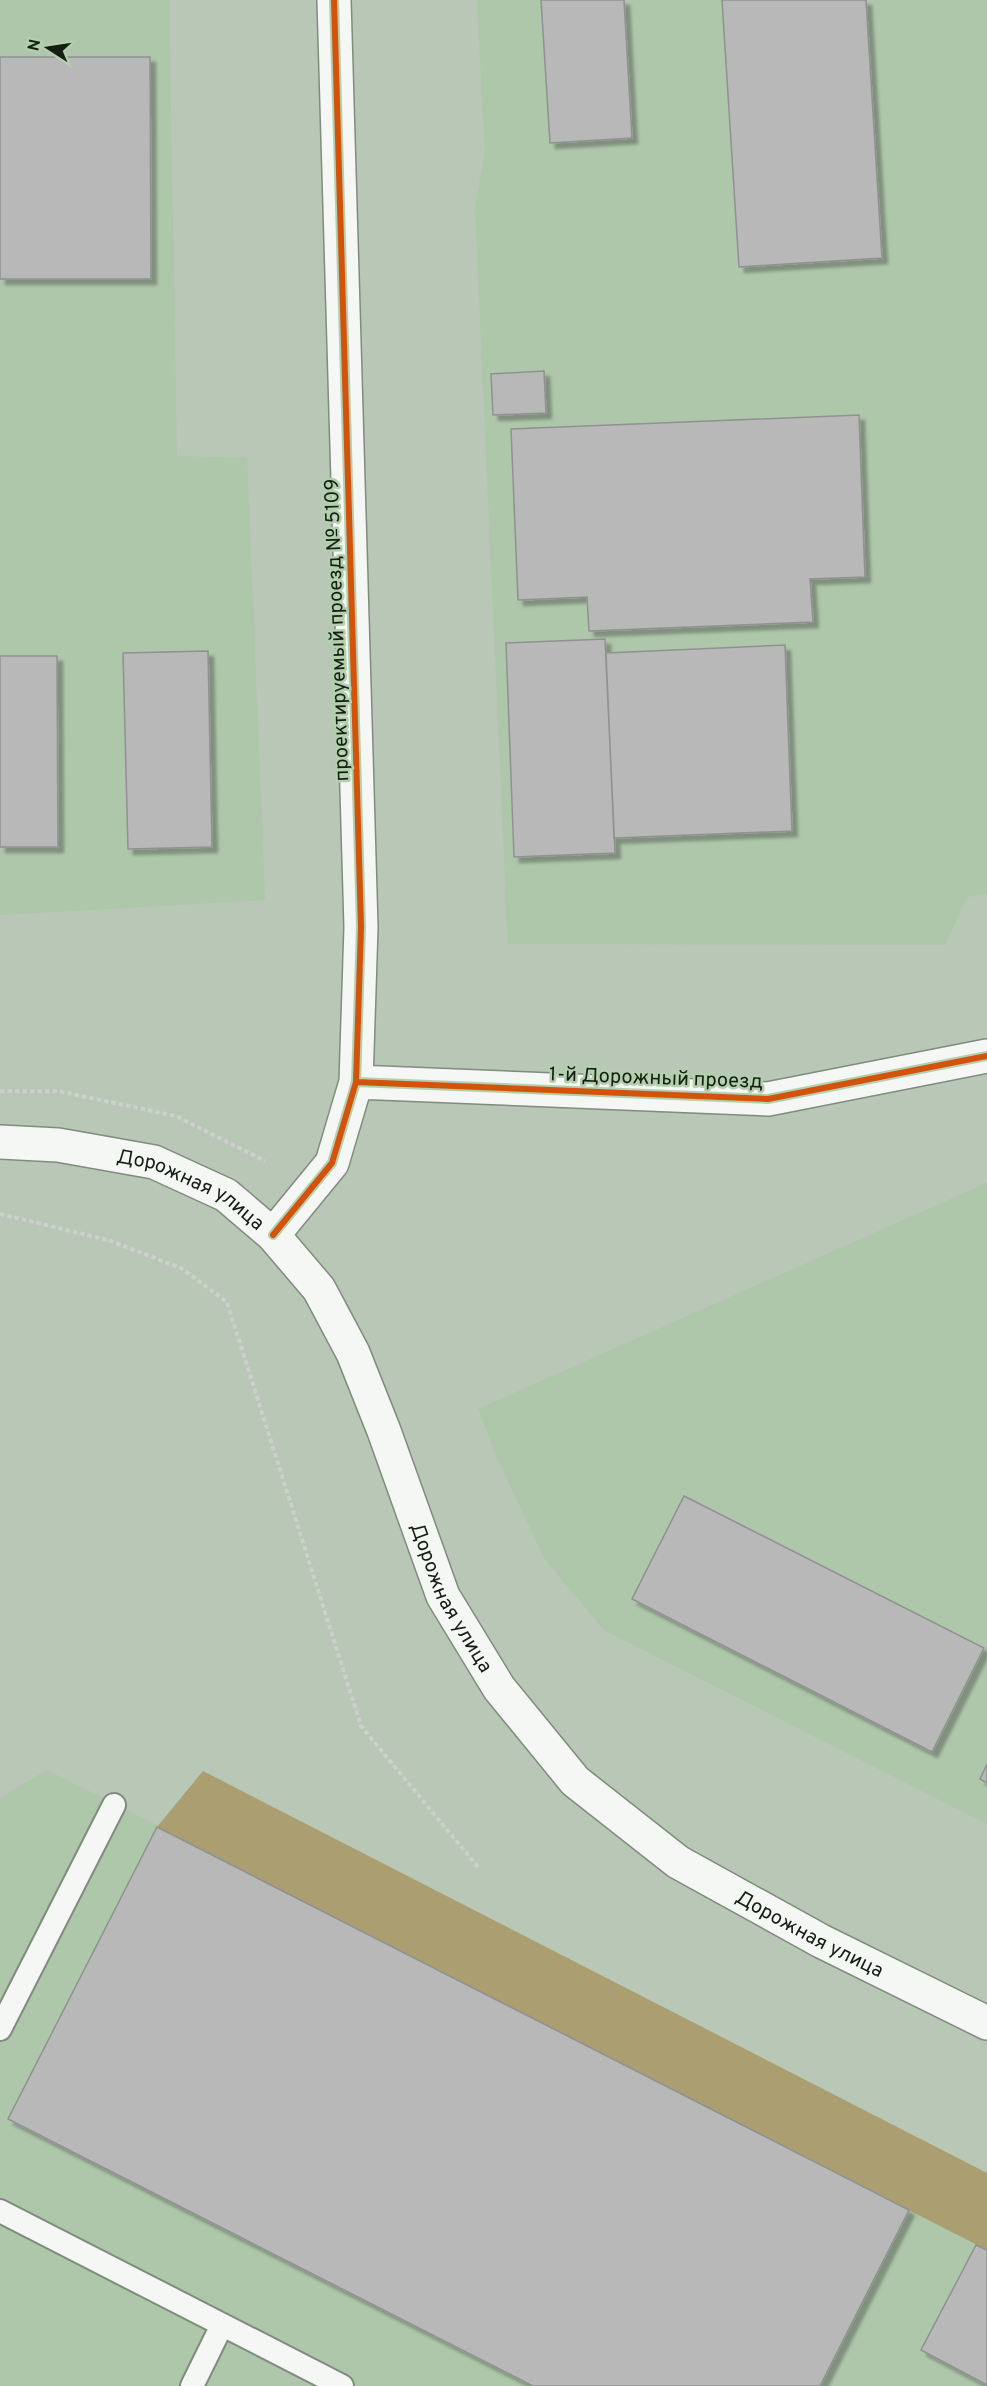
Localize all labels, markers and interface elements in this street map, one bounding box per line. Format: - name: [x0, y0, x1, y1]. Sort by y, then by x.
- north arrow: [18, 18, 78, 78]
- text: N: [24, 38, 46, 53]
- street label: проектируемый проезд № 5109: [320, 478, 356, 782]
- street label: 1-й Дорожный проезд: [548, 1062, 764, 1096]
- street label: Дорожная улица: [114, 1145, 269, 1237]
- street label: Дорожная улица: [403, 1520, 498, 1678]
- street label: Дорожная улица: [730, 1885, 888, 1985]

